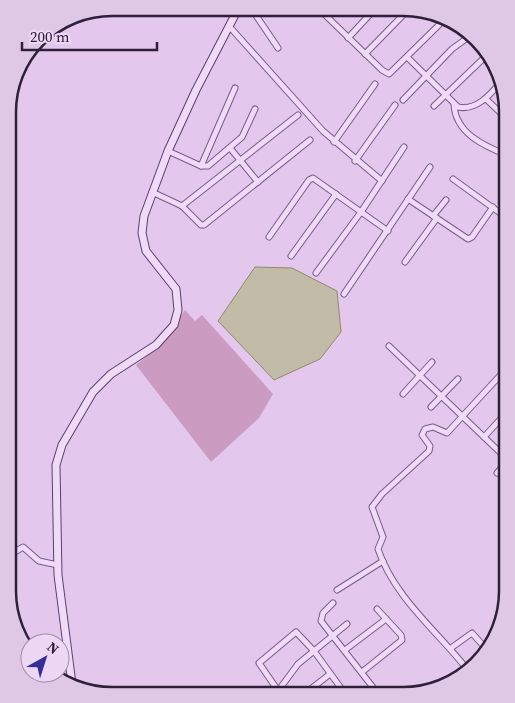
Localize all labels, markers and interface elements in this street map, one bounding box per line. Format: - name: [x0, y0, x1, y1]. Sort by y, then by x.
- scale bar: [22, 20, 158, 52]
- text: 200 m: [30, 26, 70, 47]
- north arrow: [20, 633, 70, 683]
- text: N: [43, 637, 63, 659]

